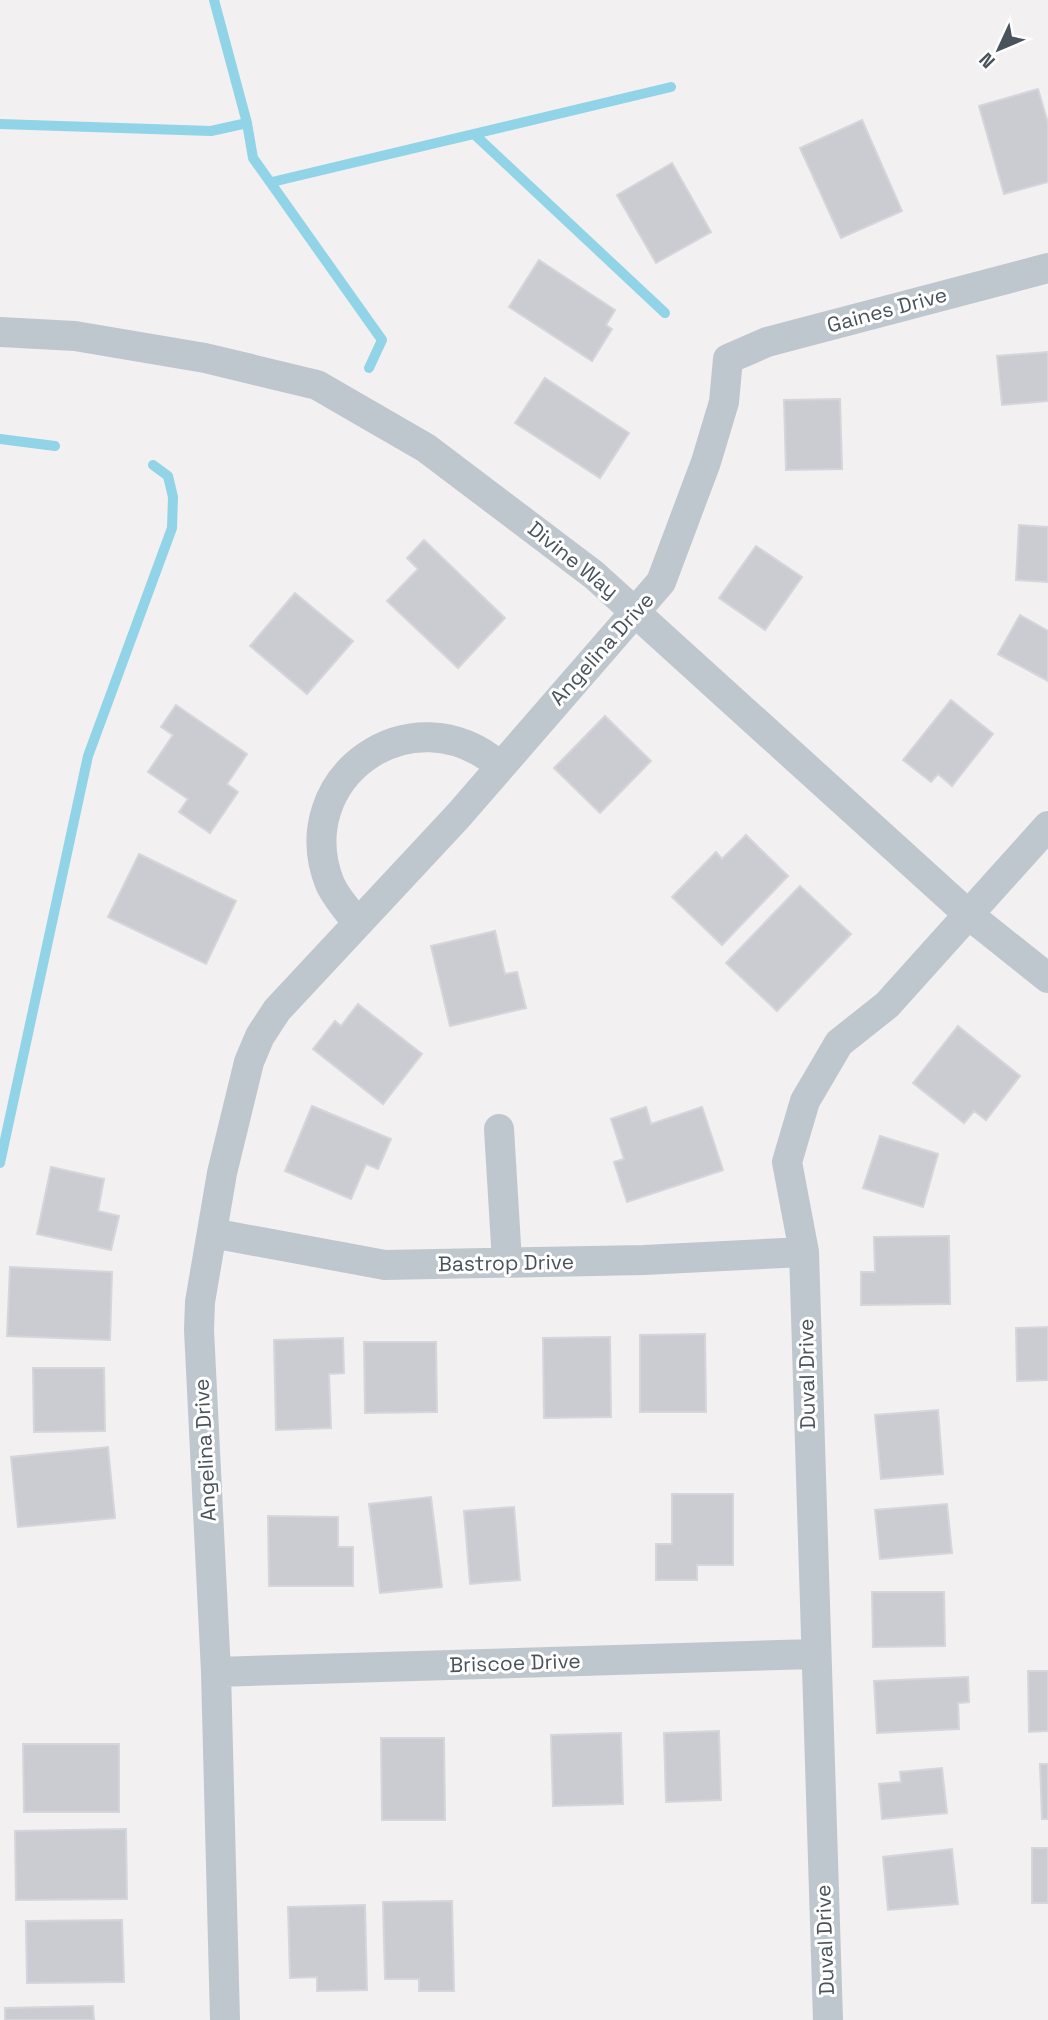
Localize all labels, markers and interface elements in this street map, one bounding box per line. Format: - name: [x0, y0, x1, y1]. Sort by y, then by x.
- north arrow: [964, 14, 1034, 84]
- text: N: [974, 47, 1001, 74]
- street label: Gaines Drive: [824, 281, 950, 338]
- street label: Divine Way: [523, 515, 624, 604]
- street label: Angelina Drive: [544, 587, 659, 711]
- street label: Bastrop Drive: [438, 1248, 574, 1277]
- street label: Duval Drive: [792, 1318, 821, 1430]
- street label: Angelina Drive: [187, 1378, 222, 1522]
- street label: Briscoe Drive: [449, 1647, 581, 1678]
- street label: Duval Drive: [809, 1884, 840, 1996]

